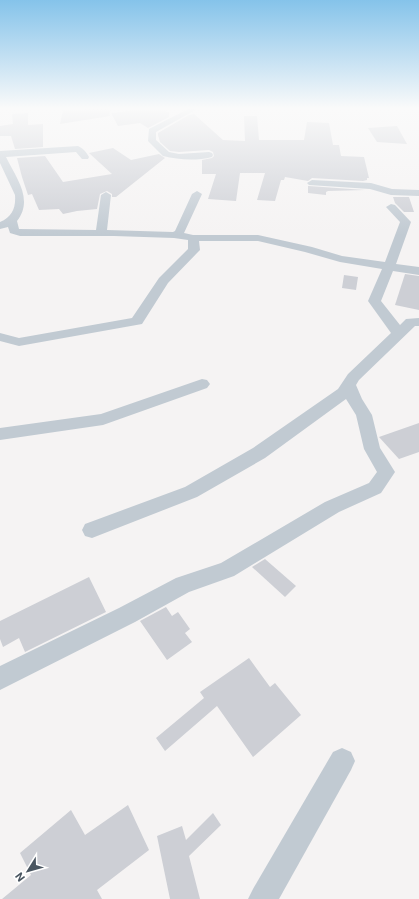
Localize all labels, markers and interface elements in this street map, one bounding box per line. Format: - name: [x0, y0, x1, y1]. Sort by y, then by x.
- north arrow: [8, 851, 48, 891]
- text: N: [13, 870, 28, 884]

